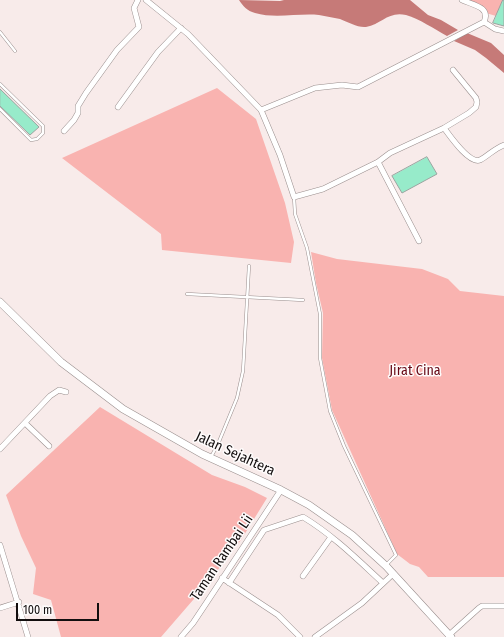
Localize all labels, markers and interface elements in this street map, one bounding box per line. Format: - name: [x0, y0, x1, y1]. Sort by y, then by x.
- park label: Jirat Cina: [389, 363, 441, 379]
- street label: Jalan Sejahtera: [193, 428, 277, 480]
- street label: Taman Rambai Lii: [187, 512, 257, 604]
- scale bar: [18, 595, 101, 621]
- text: 100 m: [23, 603, 52, 617]

